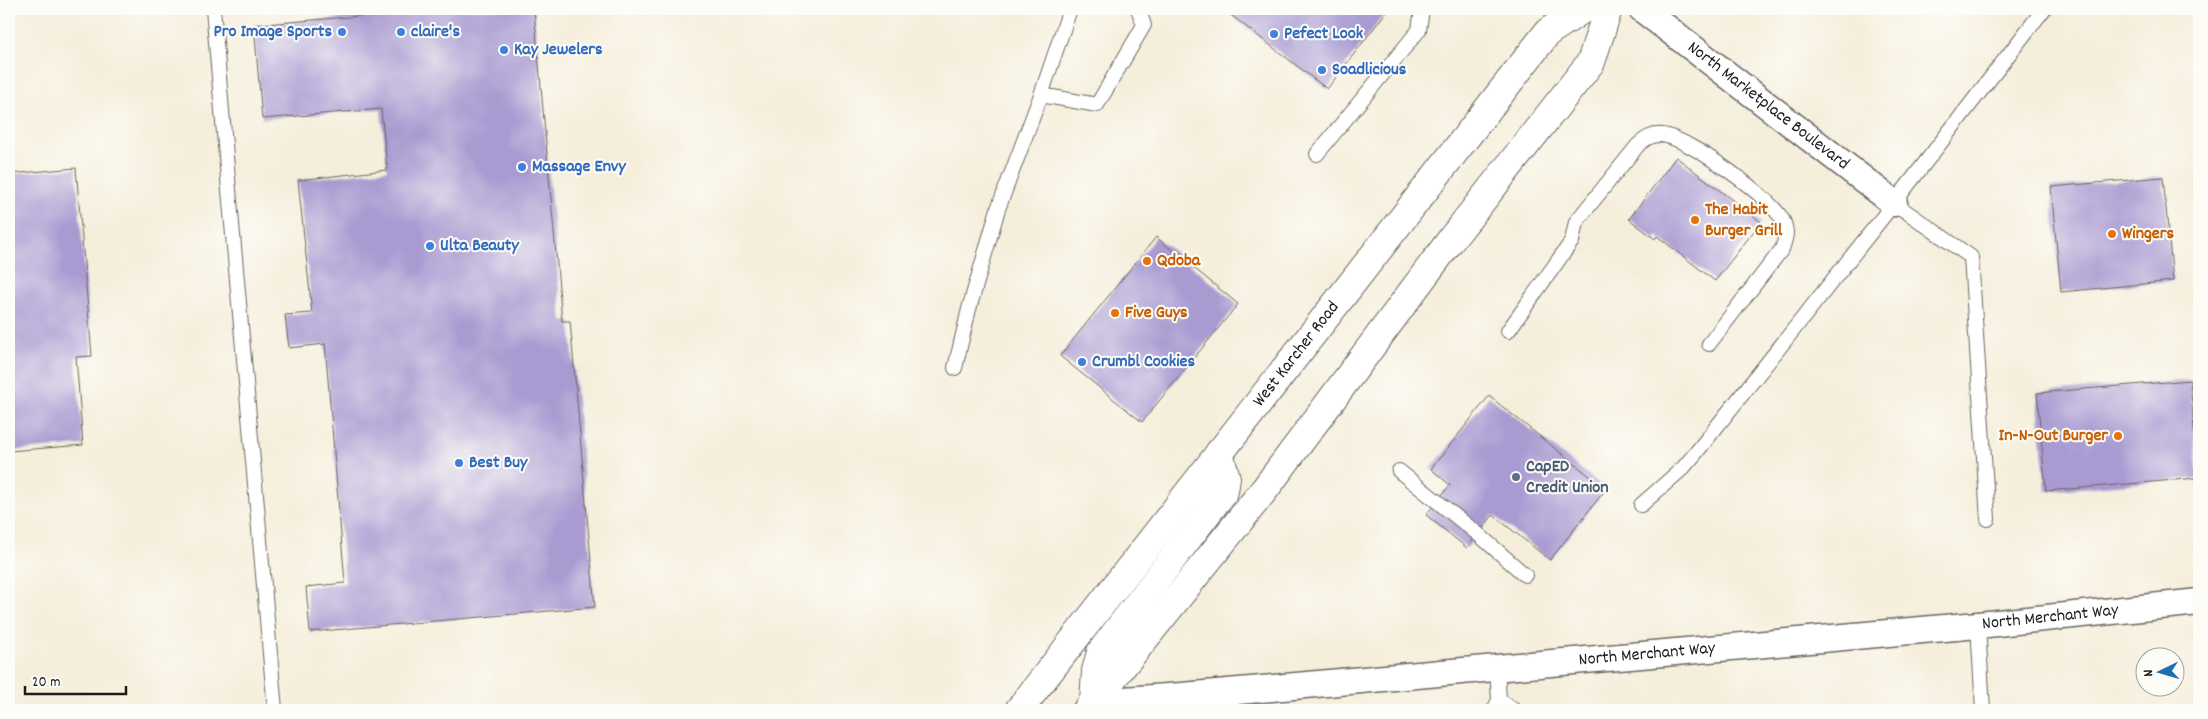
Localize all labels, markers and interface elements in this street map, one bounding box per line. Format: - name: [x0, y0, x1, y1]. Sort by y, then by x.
- place label: Pro Image Sports: [214, 20, 332, 45]
- place label: claire's: [411, 20, 460, 45]
- place label: Pefect Look: [1284, 22, 1364, 47]
- marker: Pro Image Sports: [336, 26, 348, 38]
- marker: claire's: [395, 26, 407, 38]
- marker: Pefect Look: [1268, 28, 1280, 40]
- street label: North Marketplace Boulevard: [1682, 36, 1854, 176]
- place label: Kay Jewelers: [514, 38, 603, 63]
- marker: Kay Jewelers: [498, 44, 510, 56]
- place label: Soadlicious: [1332, 58, 1407, 83]
- marker: Soadlicious: [1316, 64, 1328, 76]
- place label: Massage Envy: [532, 155, 627, 180]
- marker: Massage Envy: [516, 161, 528, 173]
- place label: The Habit Burger Grill: [1705, 198, 1783, 244]
- marker: The Habit Burger Grill: [1689, 214, 1701, 226]
- place label: Wingers: [2122, 222, 2174, 247]
- marker: Wingers: [2106, 228, 2118, 240]
- place label: Ulta Beauty: [440, 234, 519, 259]
- marker: Ulta Beauty: [424, 240, 436, 252]
- place label: Qdoba: [1157, 249, 1201, 274]
- marker: Qdoba: [1141, 255, 1153, 267]
- street label: West Karcher Road: [1247, 296, 1346, 413]
- place label: Five Guys: [1125, 301, 1188, 326]
- marker: Five Guys: [1109, 307, 1121, 319]
- place label: Crumbl Cookies: [1092, 350, 1195, 375]
- marker: Crumbl Cookies: [1076, 356, 1088, 368]
- place label: In-N-Out Burger: [1999, 424, 2108, 449]
- marker: In-N-Out Burger: [2112, 430, 2124, 442]
- place label: Best Buy: [469, 451, 528, 476]
- place label: CapED Credit Union: [1526, 455, 1609, 501]
- marker: Best Buy: [453, 457, 465, 469]
- marker: CapED Credit Union: [1510, 471, 1522, 483]
- street label: North Merchant Way: [1981, 598, 2120, 637]
- street label: North Merchant Way: [1578, 636, 1717, 673]
- north arrow: [2136, 646, 2186, 696]
- scale bar: [25, 664, 126, 696]
- text: N: [2139, 669, 2159, 677]
- text: 20 m: [32, 672, 60, 694]

